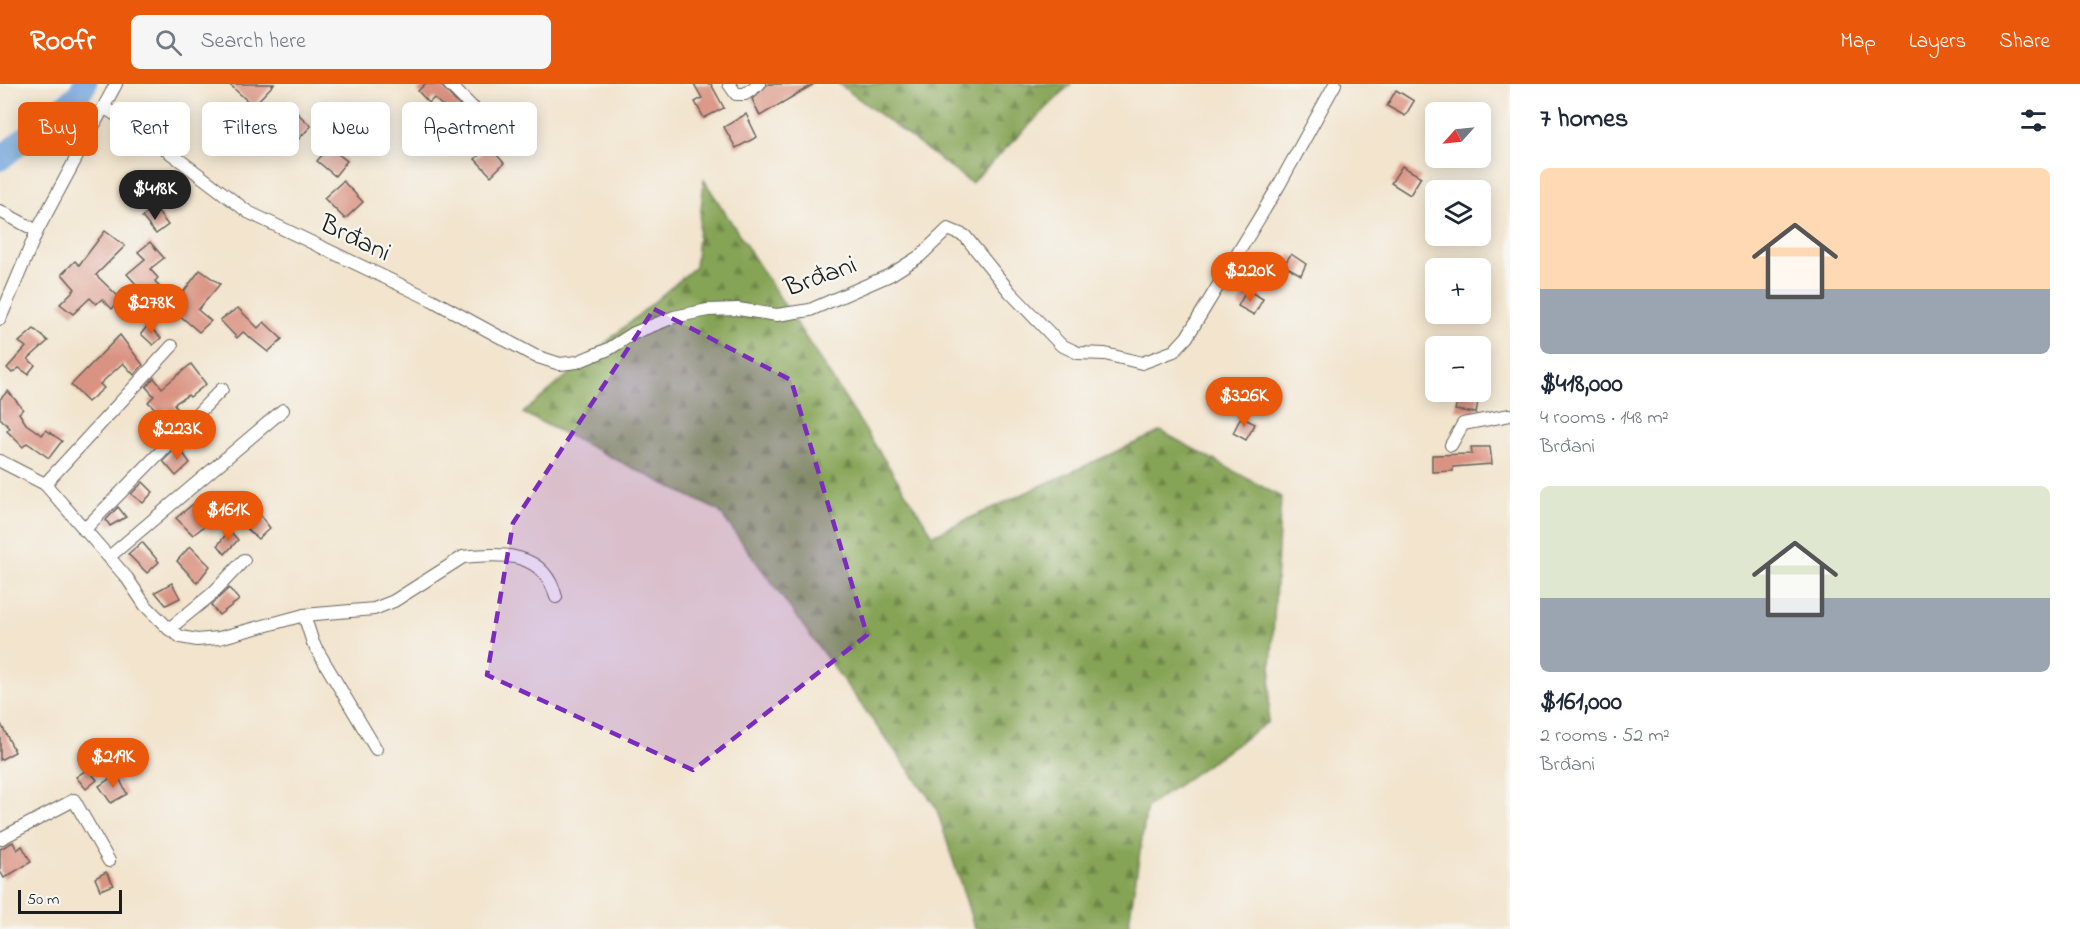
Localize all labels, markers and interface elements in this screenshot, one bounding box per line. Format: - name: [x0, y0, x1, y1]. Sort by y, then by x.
- search box: [131, 15, 551, 69]
- text: Roofr: [30, 22, 95, 63]
- icon: search: [152, 26, 185, 59]
- text: Search here: [200, 26, 306, 58]
- text: Map: [1840, 27, 1876, 57]
- text: Layers: [1909, 27, 1966, 57]
- text: Share: [1999, 27, 2050, 57]
- text: 7 homes: [1540, 101, 1628, 139]
- chip: Buy: [18, 102, 98, 156]
- chip: Rent: [110, 102, 190, 156]
- chip: Filters: [202, 102, 299, 156]
- chip: New: [311, 102, 390, 156]
- chip: Apartment: [402, 102, 537, 156]
- north arrow: [1425, 102, 1491, 168]
- map controls: [1425, 102, 1491, 402]
- icon: filters: [2017, 104, 2050, 137]
- pin: $418K: [113, 170, 197, 221]
- text: $418K: [133, 175, 177, 204]
- button: layers: [1425, 180, 1491, 246]
- street label: Brđani: [312, 205, 397, 273]
- icon: home: [1741, 207, 1849, 315]
- street label: Brđani: [778, 246, 863, 309]
- pin: $220K: [1208, 252, 1292, 303]
- text: $220K: [1225, 257, 1275, 286]
- button: +: [1425, 258, 1491, 324]
- pin: $278K: [109, 284, 193, 335]
- text: $278K: [127, 289, 175, 318]
- button: −: [1425, 336, 1491, 402]
- text: $418,000: [1540, 366, 1623, 404]
- pin: $326K: [1202, 377, 1286, 428]
- text: $326K: [1220, 382, 1268, 411]
- text: 4 rooms · 148 m²: [1540, 404, 1669, 433]
- pin: $223K: [135, 410, 219, 461]
- text: $223K: [152, 415, 202, 444]
- text: Brđani: [1540, 433, 1595, 462]
- pin: $161K: [186, 491, 270, 542]
- text: $161K: [206, 496, 250, 525]
- icon: home: [1741, 525, 1849, 633]
- text: $161,000: [1540, 684, 1622, 722]
- text: 2 rooms · 52 m²: [1540, 722, 1670, 751]
- pin: $219K: [71, 738, 155, 789]
- text: $219K: [91, 743, 135, 772]
- text: Brđani: [1540, 751, 1595, 780]
- scale bar: [18, 887, 122, 914]
- text: 50 m: [27, 888, 59, 912]

